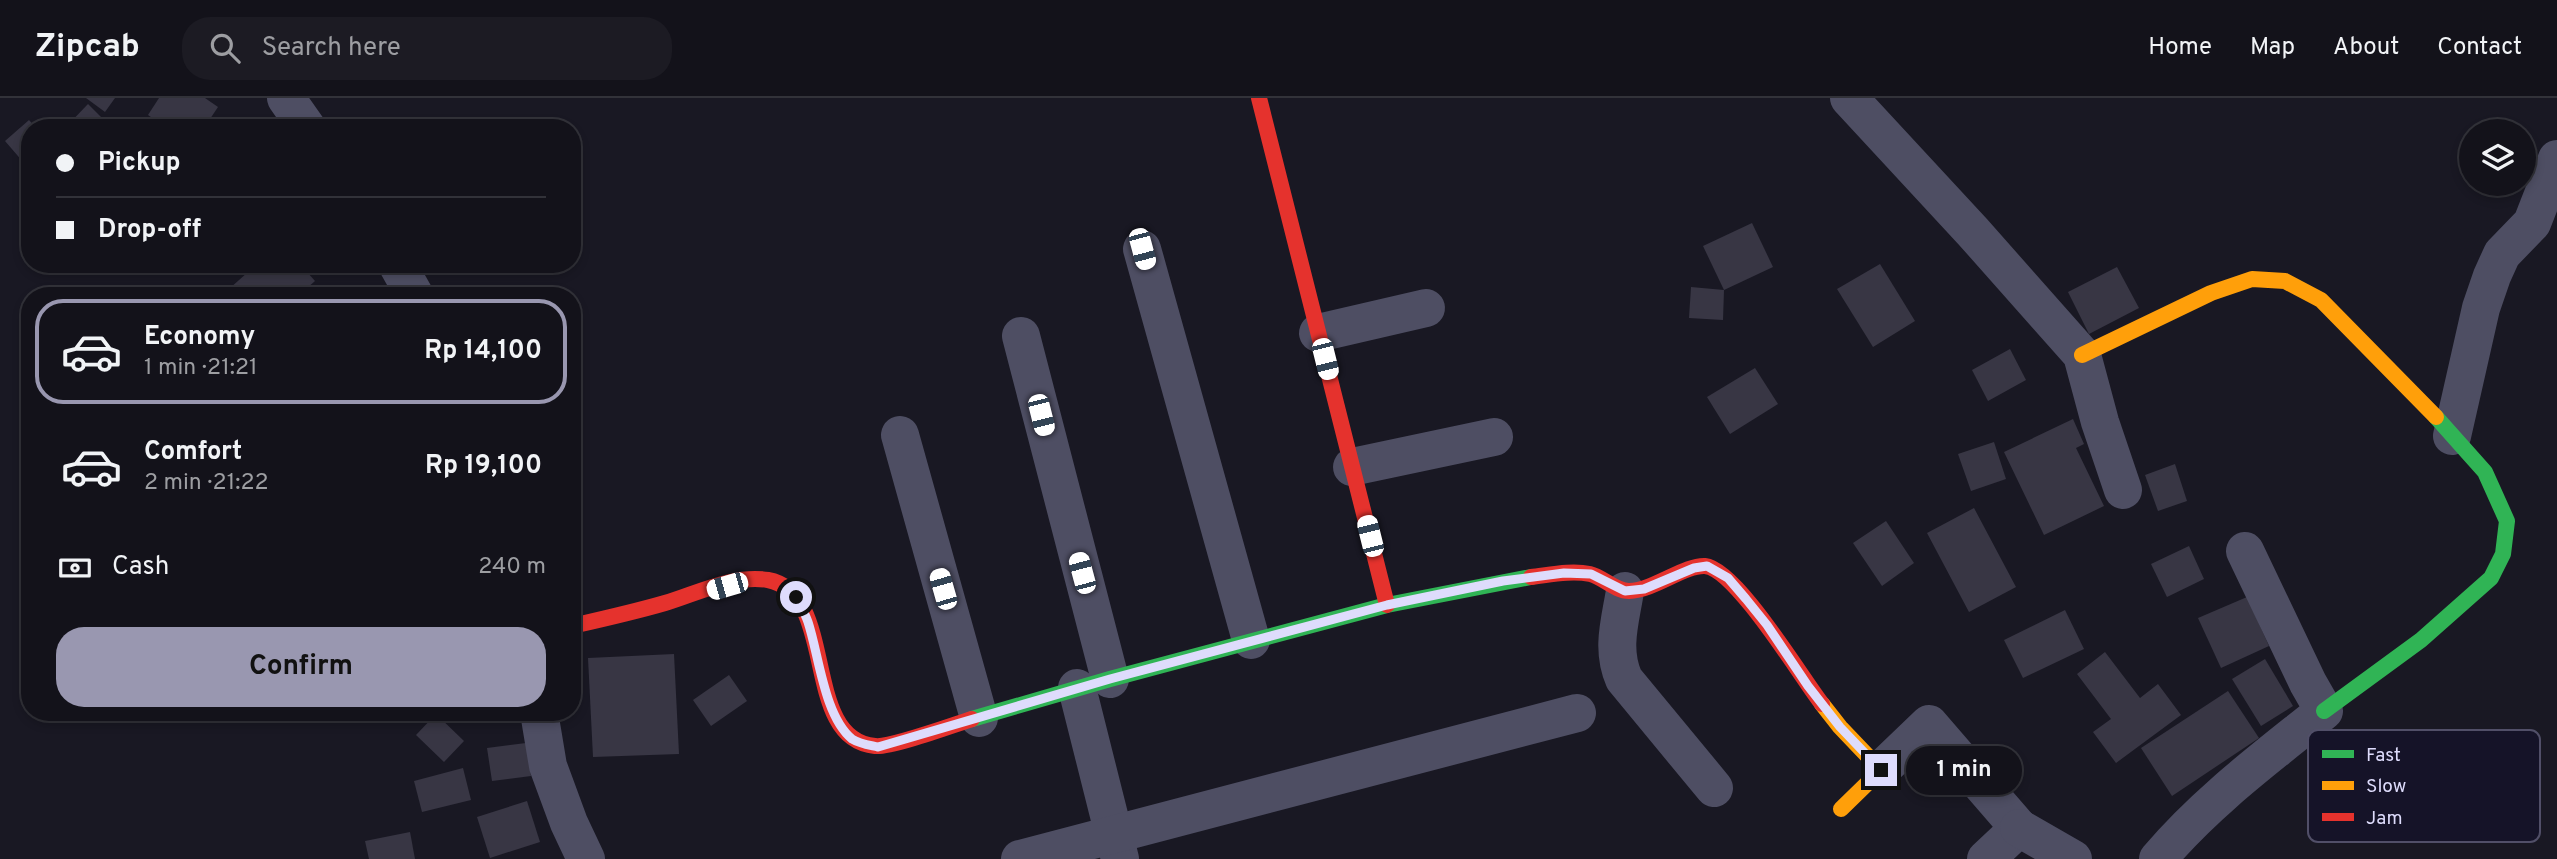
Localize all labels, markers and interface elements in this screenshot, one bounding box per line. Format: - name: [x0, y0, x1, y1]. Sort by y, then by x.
- search box: [182, 17, 672, 80]
- text: Zipcab: [35, 27, 140, 69]
- icon: search: [206, 29, 244, 67]
- text: Search here: [262, 32, 401, 65]
- text: Home: [2148, 33, 2212, 63]
- text: Map: [2250, 33, 2295, 63]
- text: About: [2333, 33, 2399, 63]
- text: Contact: [2437, 33, 2522, 63]
- map controls: [2459, 119, 2536, 196]
- button: layers: [2459, 119, 2536, 196]
- text: Pickup: [98, 147, 181, 180]
- text: Drop-off: [98, 214, 201, 247]
- car: [1127, 226, 1158, 272]
- icon: car: [60, 320, 123, 383]
- text: Economy: [144, 321, 255, 354]
- text: Rp 14,100: [424, 335, 542, 368]
- car: [1310, 336, 1341, 382]
- text: 1 min · 21:21: [144, 354, 258, 383]
- car: [1026, 392, 1057, 438]
- icon: car: [60, 435, 123, 498]
- text: Comfort: [144, 436, 242, 469]
- text: Rp 19,100: [425, 450, 542, 483]
- text: 2 min · 21:22: [144, 469, 269, 498]
- car: [1355, 513, 1386, 559]
- icon: cash: [56, 549, 94, 587]
- car: [1067, 550, 1098, 596]
- text: Cash: [112, 551, 169, 584]
- text: 240 m: [478, 553, 546, 582]
- car: [928, 566, 959, 612]
- car: [704, 570, 751, 602]
- route start: [780, 581, 812, 613]
- button: Confirm: [56, 627, 546, 707]
- legend: [2308, 730, 2540, 842]
- text: Fast: [2366, 744, 2401, 768]
- callout: 1 min: [1906, 746, 2021, 794]
- route end: [1865, 754, 1897, 786]
- text: 1 min: [1936, 756, 1992, 785]
- text: Slow: [2366, 775, 2406, 799]
- text: Jam: [2366, 807, 2403, 831]

